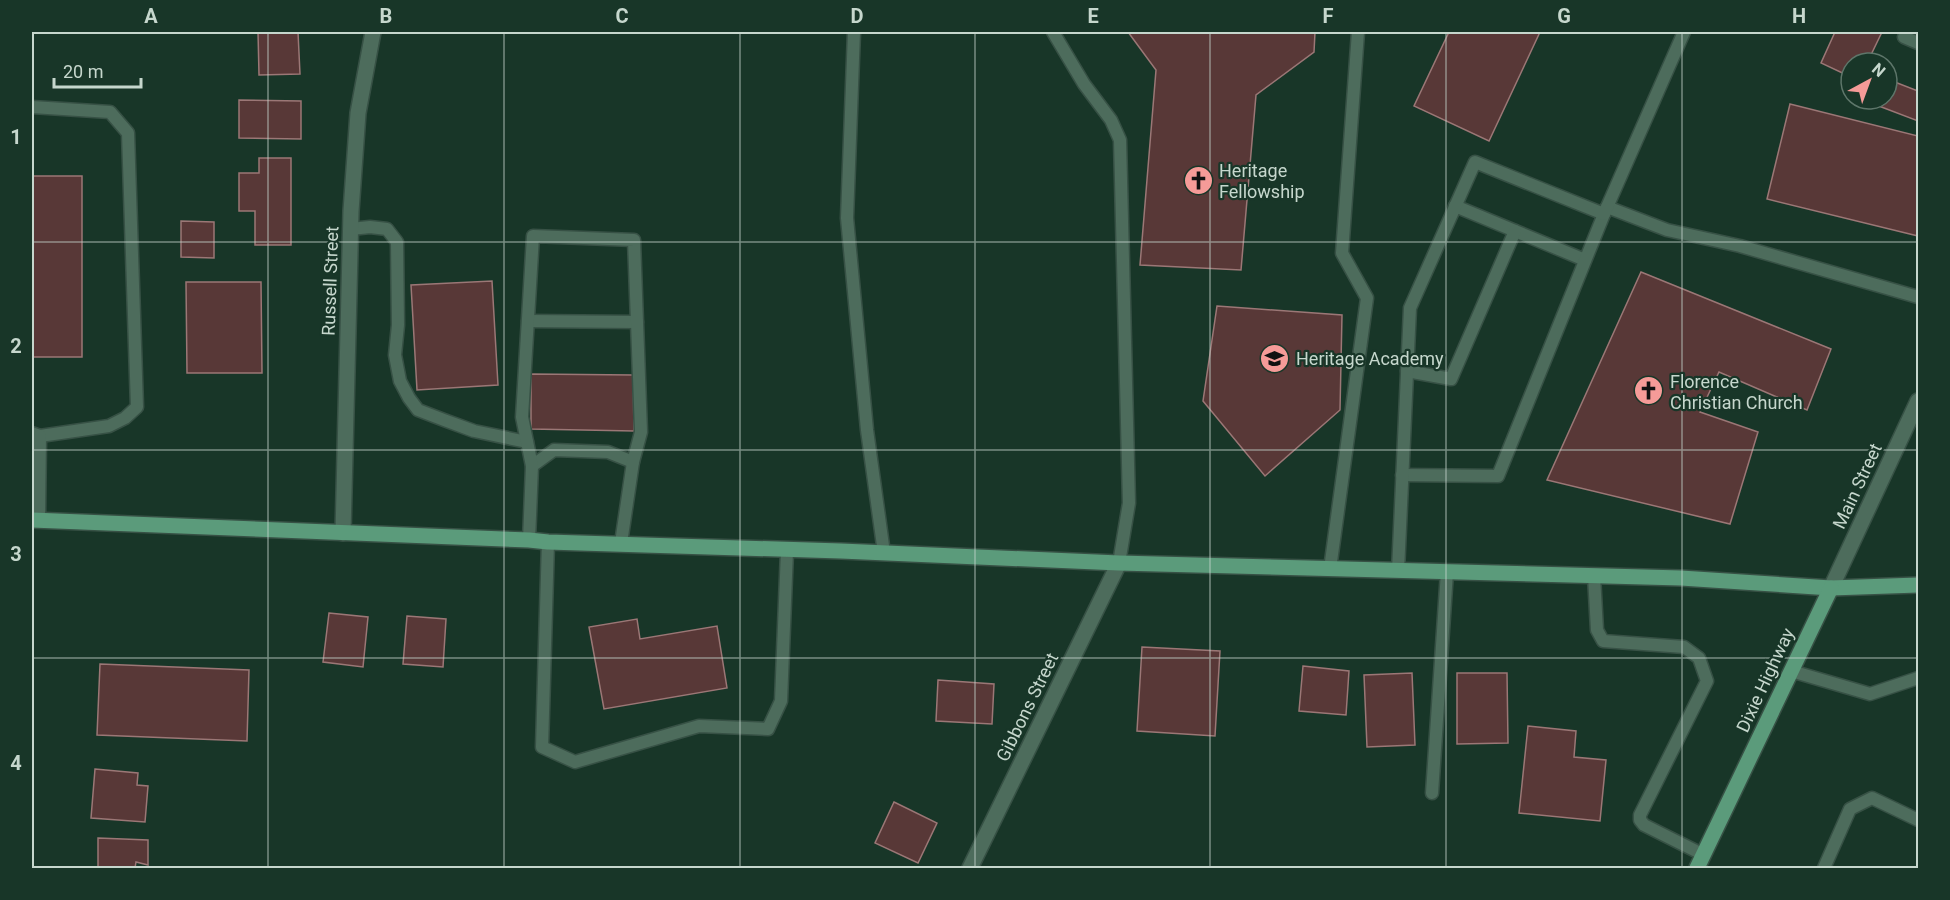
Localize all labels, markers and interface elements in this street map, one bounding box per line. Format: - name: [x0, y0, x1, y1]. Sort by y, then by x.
- text: A: [144, 4, 158, 28]
- text: B: [380, 4, 392, 28]
- text: C: [615, 4, 629, 28]
- text: D: [851, 4, 864, 28]
- text: E: [1087, 4, 1099, 28]
- text: F: [1323, 4, 1334, 28]
- text: G: [1557, 4, 1571, 28]
- text: H: [1792, 4, 1806, 28]
- scale bar: [54, 51, 141, 89]
- north arrow: [1839, 51, 1899, 111]
- text: N: [1868, 59, 1889, 81]
- text: 20 m: [63, 61, 103, 82]
- text: 1: [10, 125, 22, 149]
- place label: Heritage Fellowship: [1219, 160, 1305, 202]
- church icon: Heritage Fellowship: [1182, 164, 1214, 196]
- street label: Russell Street: [318, 226, 342, 336]
- text: 2: [10, 334, 22, 358]
- school or university icon: Heritage Academy: [1259, 342, 1291, 374]
- place label: Heritage Academy: [1296, 348, 1444, 369]
- place label: Florence Christian Church: [1670, 371, 1803, 413]
- church icon: Florence Christian Church: [1633, 375, 1665, 407]
- street label: Main Street: [1828, 440, 1886, 532]
- text: 3: [10, 542, 22, 566]
- street label: Dixie Highway: [1732, 624, 1798, 735]
- street label: Gibbons Street: [992, 649, 1062, 765]
- text: 4: [10, 751, 22, 775]

